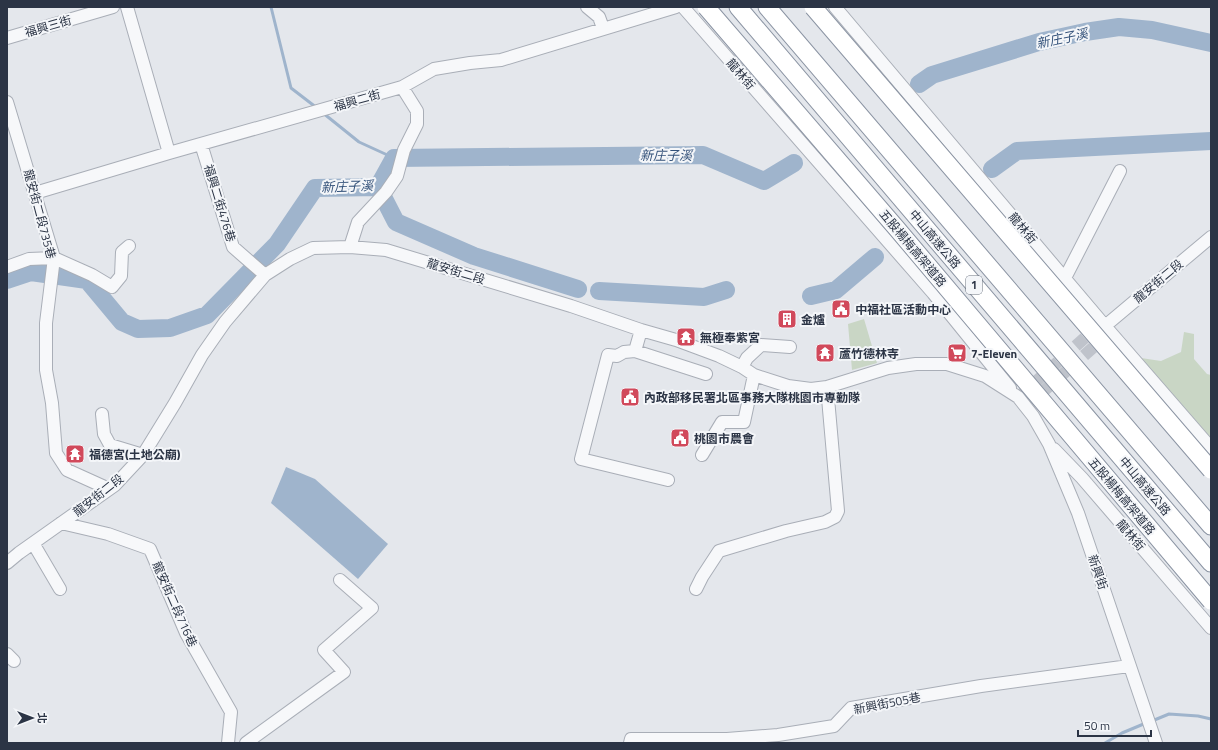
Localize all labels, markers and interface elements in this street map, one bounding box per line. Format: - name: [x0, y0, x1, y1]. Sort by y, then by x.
- street label: 福興三街: [22, 10, 74, 42]
- water label: 新庄子溪: [1034, 22, 1091, 53]
- street label: 龍林街: [722, 54, 760, 94]
- street label: 福興二街: [331, 84, 383, 116]
- water label: 新庄子溪: [640, 145, 694, 165]
- street label: 福興二街476巷: [199, 162, 241, 244]
- street label: 龍安街二段735巷: [19, 167, 61, 261]
- water label: 新庄子溪: [321, 175, 375, 197]
- street label: 五股楊梅高架道路: [875, 205, 951, 291]
- street label: 中山高速公路: [905, 205, 965, 273]
- street label: 龍林街: [1004, 208, 1042, 248]
- street label: 龍安街二段: [425, 253, 487, 289]
- street label: 龍安街二段: [1129, 254, 1187, 308]
- road number: 1: [966, 276, 982, 294]
- public building icon: 中福社區活動中心: [830, 298, 852, 320]
- place label: 中福社區活動中心: [855, 300, 951, 319]
- building icon: 金爐: [776, 308, 798, 330]
- place label: 金爐: [801, 310, 825, 329]
- temple icon: 無極奉紫宮: [675, 326, 697, 348]
- place label: 無極奉紫宮: [700, 328, 760, 347]
- temple icon: 蘆竹德林寺: [814, 342, 836, 364]
- supermarket icon: 7-Eleven: [946, 342, 968, 364]
- place label: 蘆竹德林寺: [839, 344, 899, 363]
- place label: 7-Eleven: [971, 344, 1017, 363]
- public building icon: 內政部移民署北區事務大隊桃園市專勤隊: [619, 386, 641, 408]
- place label: 內政部移民署北區事務大隊桃園市專勤隊: [644, 388, 860, 407]
- public building icon: 桃園市農會: [669, 427, 691, 449]
- place label: 桃園市農會: [694, 429, 754, 448]
- temple icon: 福德宮(土地公廟): [64, 443, 86, 465]
- place label: 福德宮(土地公廟): [89, 445, 181, 464]
- street label: 中山高速公路: [1115, 452, 1175, 520]
- street label: 五股楊梅高架道路: [1084, 453, 1160, 539]
- street label: 龍安街二段: [69, 469, 127, 521]
- street label: 龍林街: [1112, 515, 1150, 555]
- street label: 新興街: [1083, 552, 1113, 592]
- street label: 龍安街二段716巷: [148, 558, 202, 650]
- street label: 新興街505巷: [852, 687, 922, 719]
- north arrow: [12, 698, 52, 738]
- scale bar: [1078, 712, 1151, 738]
- text: 北: [34, 713, 50, 724]
- text: 50 m: [1084, 716, 1110, 735]

